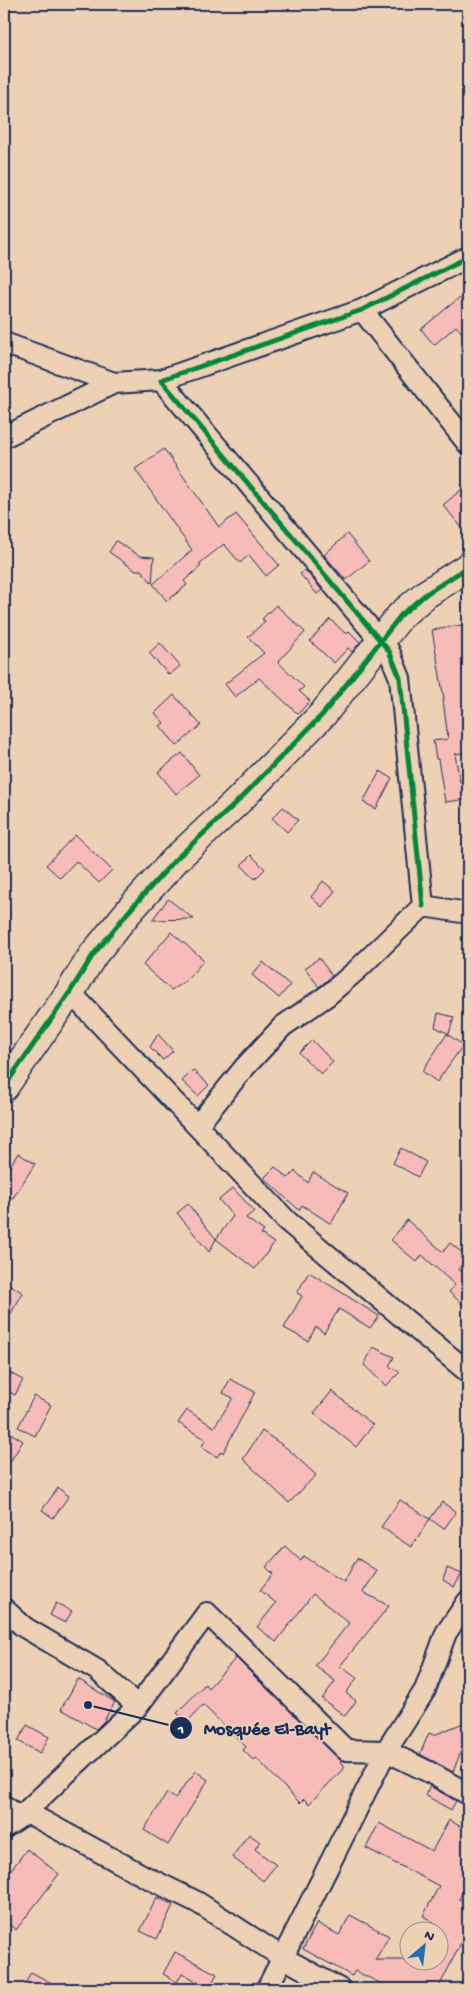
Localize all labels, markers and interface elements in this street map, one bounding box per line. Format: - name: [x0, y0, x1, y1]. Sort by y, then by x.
- callout: Mosquée El-Bayt: [168, 1711, 340, 1744]
- text: Mosquée El-Bayt: [204, 1720, 332, 1741]
- text: 1: [177, 1721, 184, 1739]
- north arrow: [400, 1920, 450, 1970]
- text: N: [421, 1927, 437, 1946]

